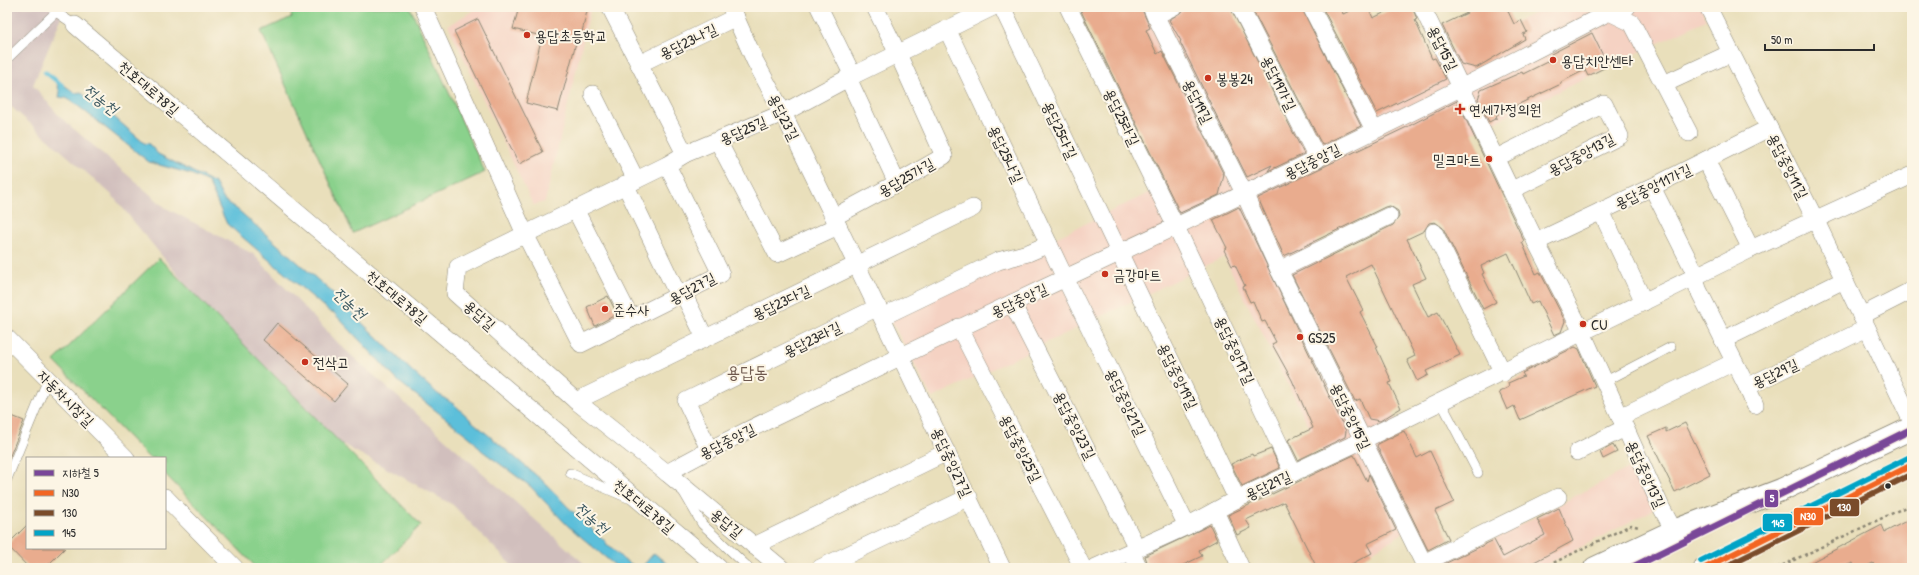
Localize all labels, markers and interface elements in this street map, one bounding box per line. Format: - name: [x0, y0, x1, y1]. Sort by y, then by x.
- street label: 용답23나길: [656, 18, 720, 64]
- street label: 용답15길: [1423, 22, 1463, 74]
- place label: 용답초등학교: [535, 25, 607, 46]
- scale bar: [1765, 26, 1874, 52]
- marker: 용답초등학교: [522, 30, 532, 40]
- text: 50 m: [1771, 31, 1792, 48]
- place label: 용답치안센타: [1561, 50, 1633, 71]
- street label: 용답19가길: [1256, 52, 1302, 114]
- marker: 용답치안센타: [1548, 55, 1558, 65]
- street label: 천호대로78길: [114, 56, 184, 120]
- place label: 봉봉24: [1216, 68, 1253, 89]
- marker: 봉봉24: [1203, 73, 1213, 83]
- street label: 용답19길: [1178, 75, 1218, 127]
- water label: 전농천: [79, 79, 125, 121]
- street label: 용답25라길: [1099, 85, 1145, 149]
- street label: 용답23길: [763, 90, 805, 144]
- street label: 용답25다길: [1037, 98, 1083, 162]
- place label: 연세가정의원: [1469, 99, 1541, 120]
- marker: 연세가정의원: [1454, 103, 1466, 115]
- street label: 용답25길: [716, 111, 770, 149]
- street label: 용답25나길: [983, 122, 1029, 186]
- street label: 용답중앙13길: [1544, 128, 1618, 180]
- street label: 용답중앙11길: [1762, 129, 1814, 203]
- street label: 용답중앙길: [1280, 138, 1344, 184]
- place label: 밀크마트: [1433, 149, 1481, 170]
- street label: 용답25가길: [874, 152, 938, 202]
- marker: 밀크마트: [1484, 154, 1494, 164]
- street label: 용답중앙11가길: [1611, 158, 1695, 214]
- place label: 금강마트: [1113, 264, 1161, 285]
- street label: 천호대로78길: [362, 265, 432, 329]
- street label: 용답27길: [665, 267, 719, 309]
- marker: 금강마트: [1100, 269, 1110, 279]
- street label: 용답중앙길: [987, 278, 1051, 322]
- street label: 용답23다길: [748, 279, 814, 325]
- water label: 전농천: [328, 282, 373, 326]
- street label: 용답길: [460, 295, 500, 335]
- place label: 준수사: [613, 299, 649, 320]
- marker: 준수사: [600, 304, 610, 314]
- street label: 용답중앙17길: [1210, 312, 1260, 388]
- place label: CU: [1591, 314, 1607, 335]
- street label: 용답23라길: [780, 316, 844, 362]
- marker: CU: [1578, 319, 1588, 329]
- place label: GS25: [1308, 327, 1336, 348]
- marker: GS25: [1295, 332, 1305, 342]
- street label: 용답중앙19길: [1153, 339, 1203, 413]
- place label: 전삭고: [313, 352, 349, 373]
- street label: 용답29길: [1748, 353, 1802, 393]
- marker: 전삭고: [300, 357, 310, 367]
- district label: 용답동: [726, 360, 768, 383]
- street label: 자동차시장길: [33, 365, 99, 431]
- street label: 용답중앙21길: [1101, 365, 1151, 439]
- street label: 용답중앙15길: [1326, 379, 1376, 453]
- street label: 용답중앙23길: [1049, 387, 1101, 463]
- street label: 용답중앙25길: [995, 410, 1047, 486]
- street label: 용답중앙길: [695, 418, 759, 464]
- street label: 용답중앙27길: [927, 424, 977, 500]
- street label: 용답중앙13길: [1621, 437, 1671, 511]
- legend: [26, 457, 166, 549]
- text: 지하철 5: [62, 464, 99, 481]
- street label: 용답29길: [1241, 465, 1295, 505]
- street label: 천호대로78길: [609, 474, 679, 538]
- unlabelled marker: [1883, 481, 1893, 491]
- text: N30: [62, 484, 79, 501]
- line badge: 5: [1764, 489, 1779, 508]
- text: 5: [1770, 491, 1775, 505]
- water label: 전농천: [570, 497, 615, 540]
- line badge: 130: [1829, 498, 1860, 517]
- text: 130: [1837, 500, 1851, 514]
- street label: 용답길: [706, 503, 748, 543]
- text: 130: [62, 504, 77, 521]
- line badge: N30: [1793, 507, 1824, 526]
- text: N30: [1800, 509, 1816, 523]
- line badge: 145: [1762, 513, 1793, 532]
- text: 145: [1772, 516, 1785, 530]
- text: 145: [62, 524, 76, 541]

